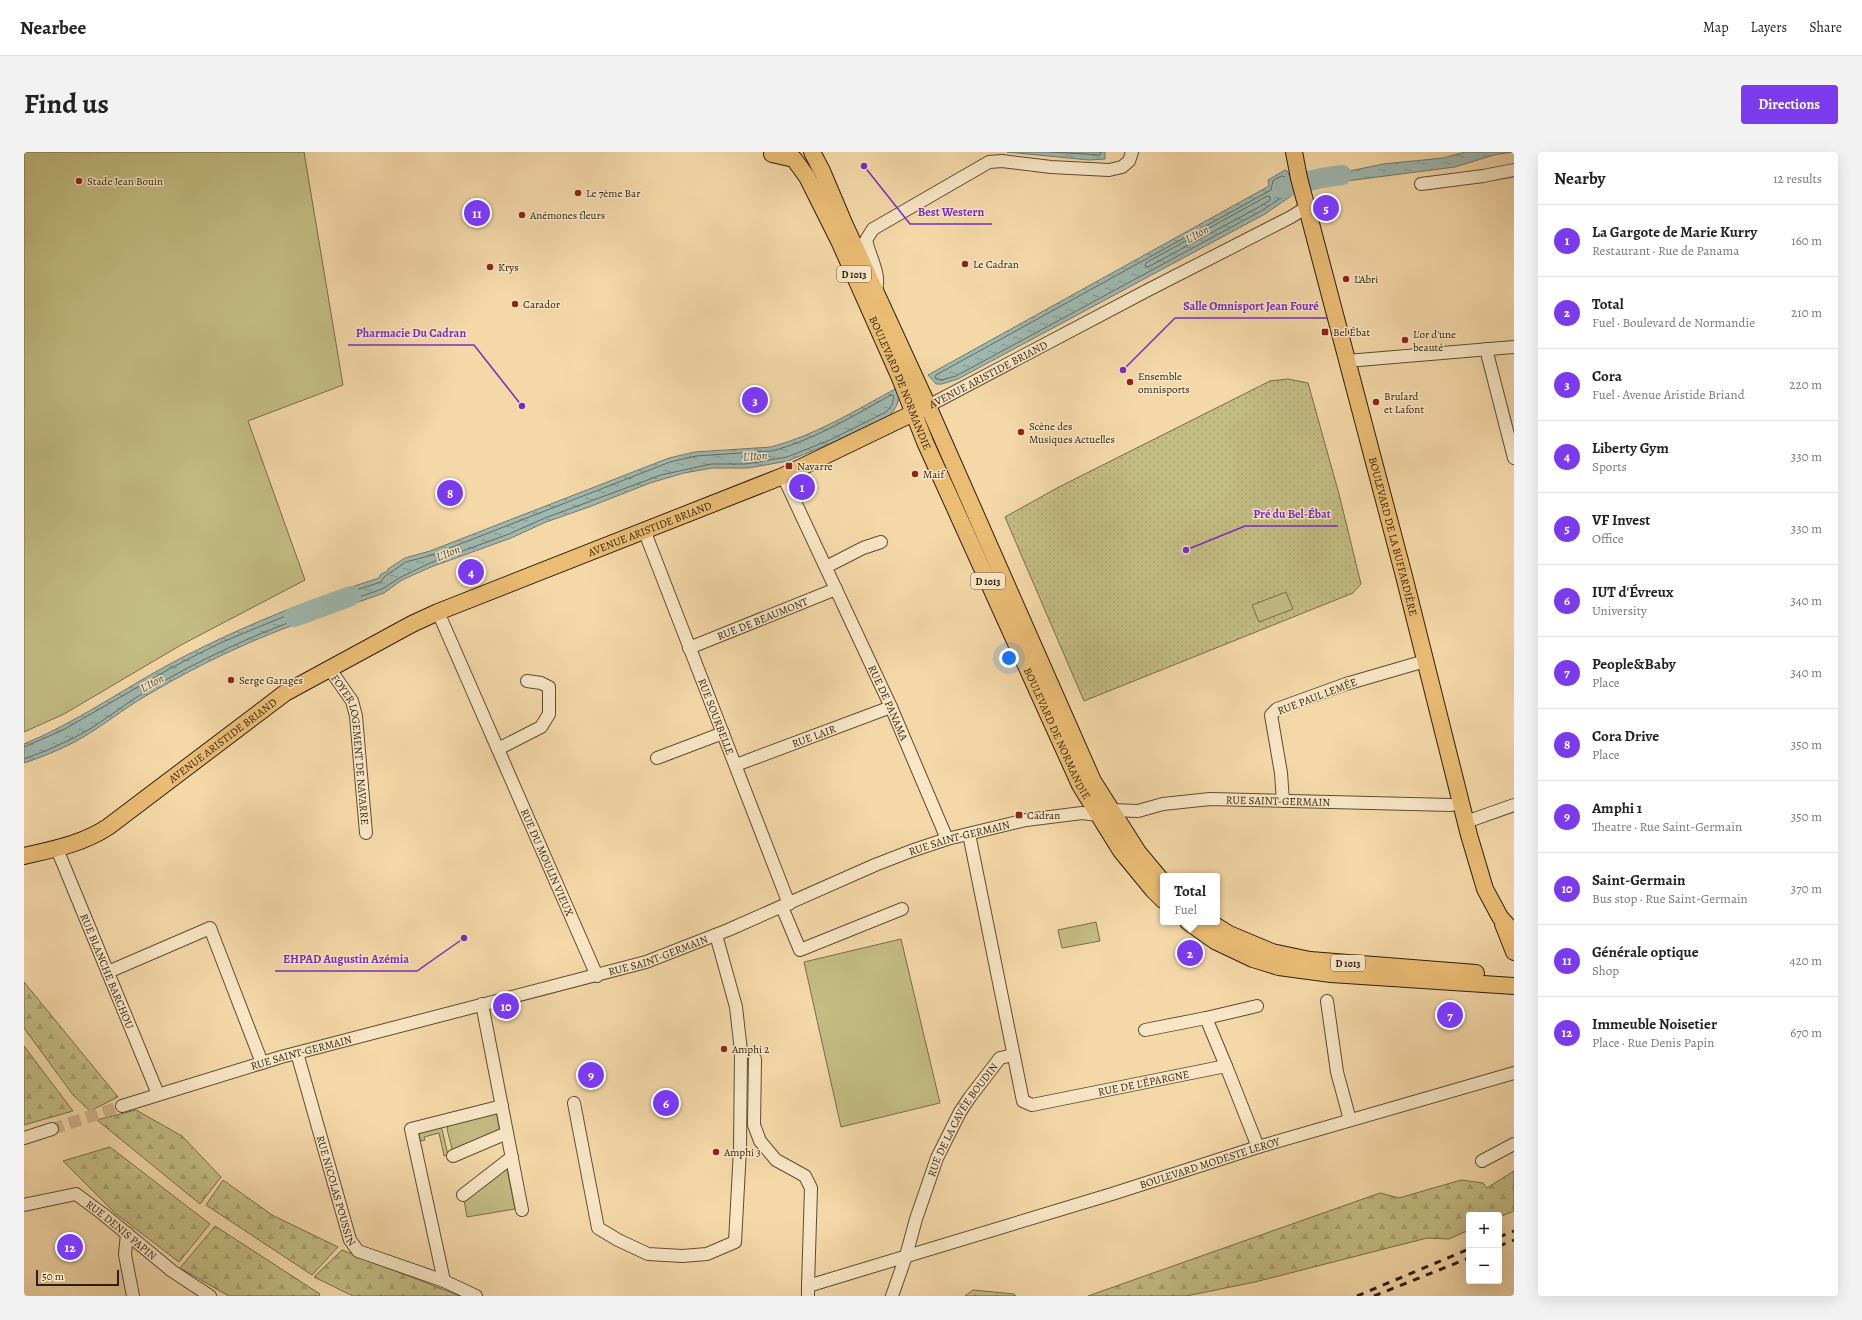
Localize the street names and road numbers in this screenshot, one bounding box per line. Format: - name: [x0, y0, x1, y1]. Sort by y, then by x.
- road number: D 1013: [837, 266, 871, 282]
- street label: BOULEVARD DE NORMANDIE: [865, 314, 935, 452]
- street label: AVENUE ARISTIDE BRIAND: [926, 337, 1051, 413]
- street label: BOULEVARD DE LA BUFFARDIÈRE: [1365, 455, 1421, 617]
- street label: AVENUE ARISTIDE BRIAND: [585, 498, 714, 561]
- road number: D 1013: [971, 573, 1005, 589]
- street label: RUE DE BEAUMONT: [715, 594, 810, 644]
- street label: RUE DE PANAMA: [864, 663, 912, 744]
- street label: BOULEVARD DE NORMANDIE: [1020, 665, 1094, 802]
- street label: FOYER LOGEMENT DE NAVARRE: [328, 671, 372, 826]
- street label: RUE PAUL LEMÉE: [1275, 674, 1359, 719]
- street label: RUE SOURBELLE: [694, 676, 737, 757]
- street label: AVENUE ARISTIDE BRIAND: [165, 695, 280, 787]
- street label: RUE LAIR: [790, 721, 838, 751]
- street label: RUE SAINT-GERMAIN: [1226, 792, 1331, 810]
- street label: RUE DU MOULIN VIEUX: [517, 806, 577, 919]
- street label: RUE SAINT-GERMAIN: [907, 817, 1011, 859]
- street label: RUE BLANCHE BARCHOU: [76, 911, 137, 1032]
- street label: RUE SAINT-GERMAIN: [607, 932, 710, 979]
- road number: D 1013: [1331, 955, 1365, 971]
- street label: RUE SAINT-GERMAIN: [249, 1032, 354, 1074]
- street label: RUE DE LA CAVÉE BOUDIN: [924, 1060, 1002, 1179]
- street label: RUE DE L'ÉPARGNE: [1097, 1067, 1191, 1100]
- street label: RUE NICOLAS POUSSIN: [313, 1134, 359, 1249]
- street label: BOULEVARD MODESTE LEROY: [1138, 1134, 1283, 1193]
- street label: RUE DENIS PAPIN: [83, 1197, 160, 1263]

